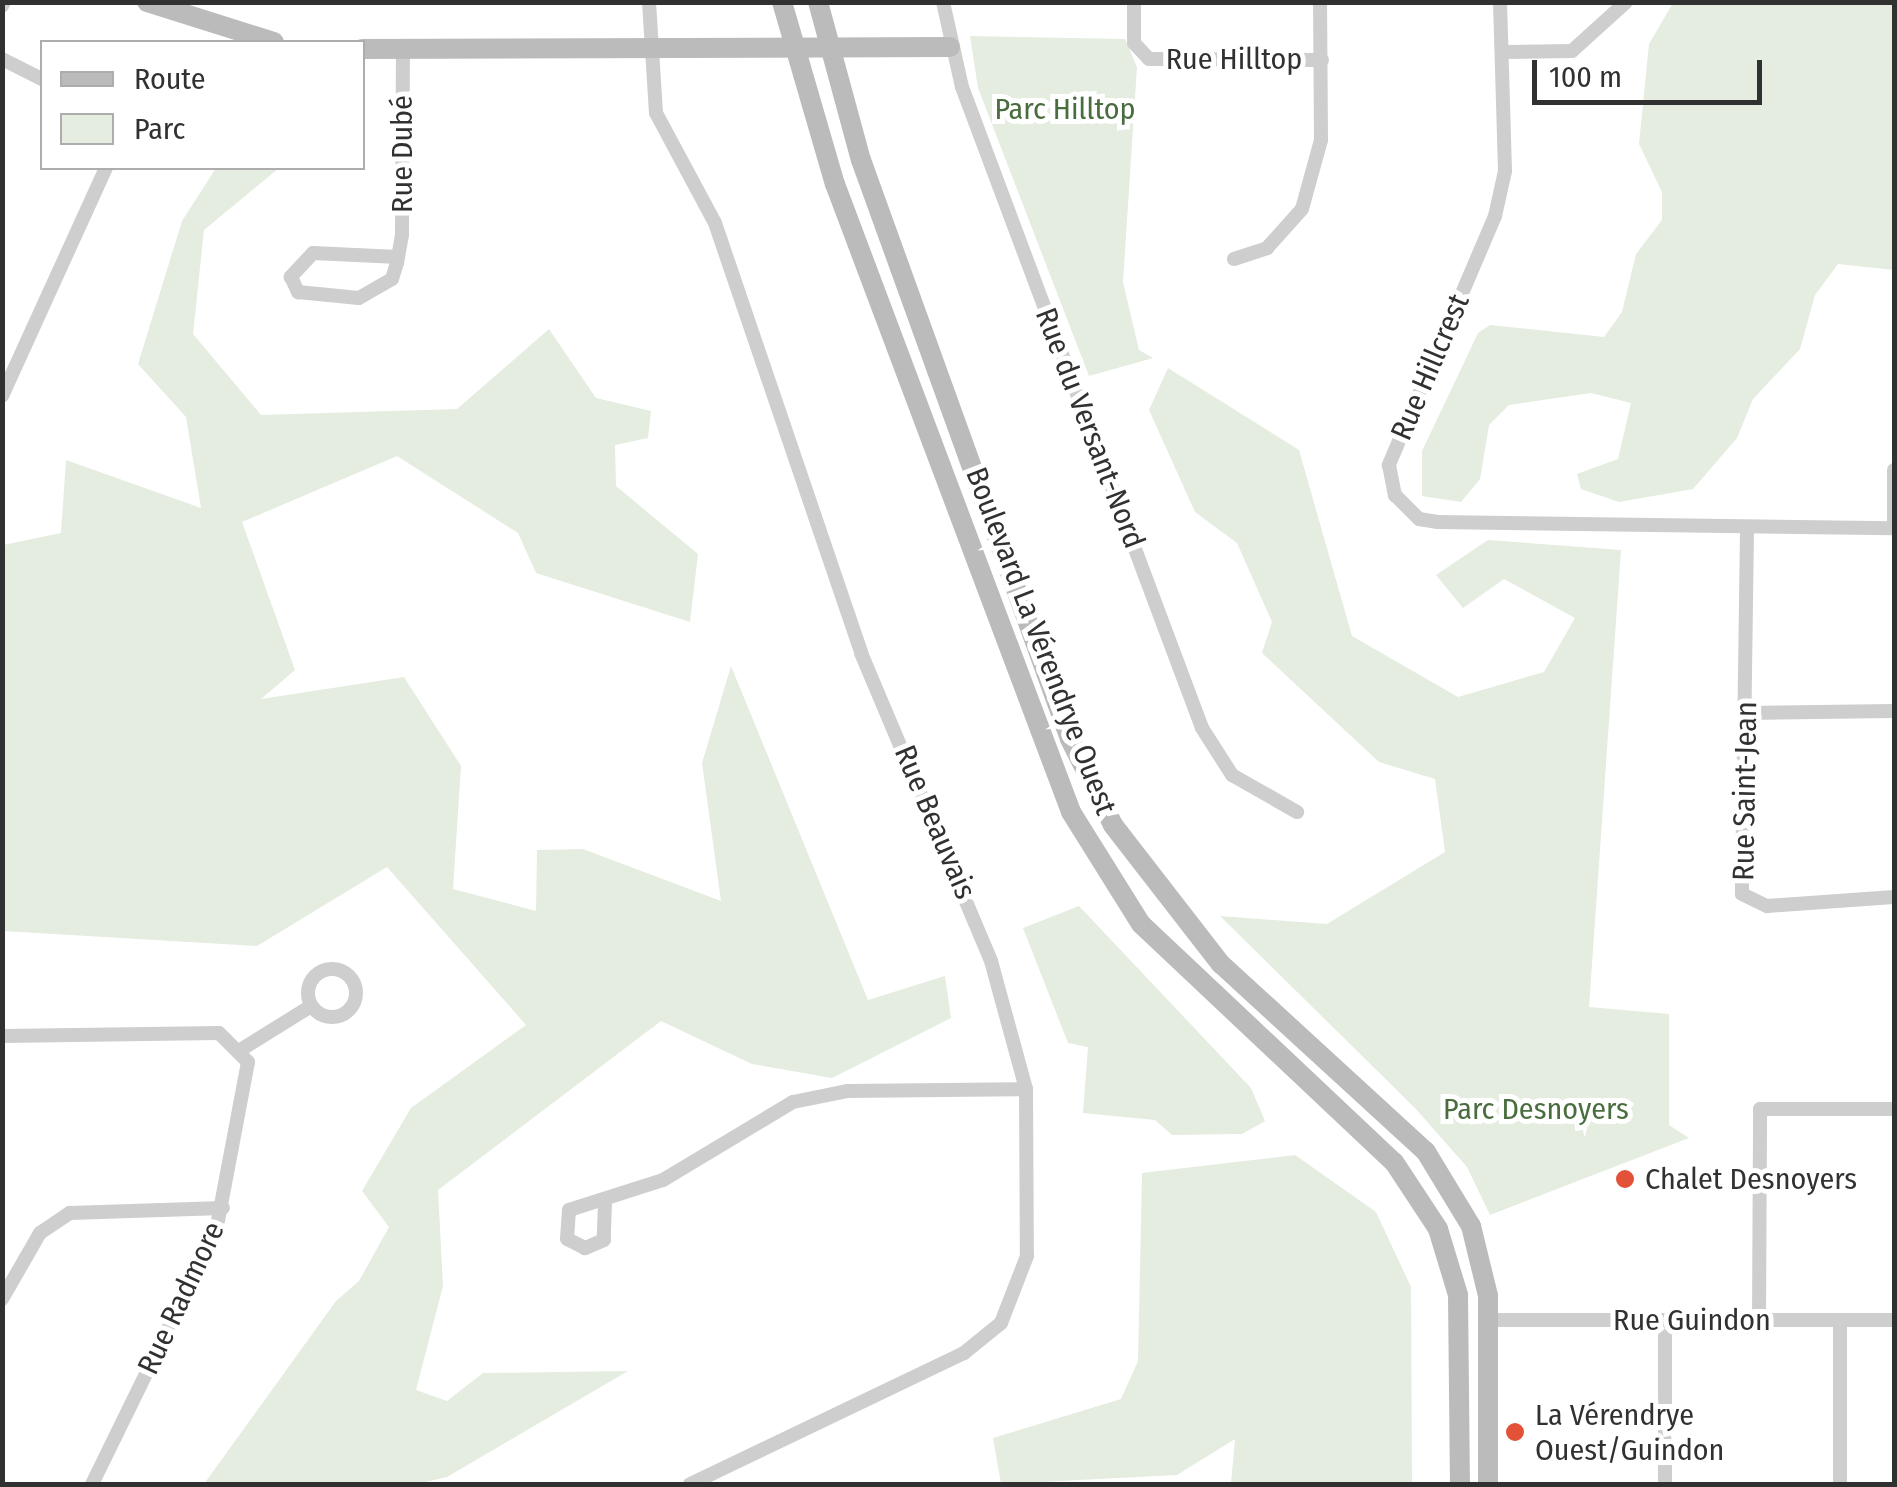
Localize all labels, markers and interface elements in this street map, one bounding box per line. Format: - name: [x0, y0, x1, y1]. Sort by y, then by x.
- legend: [40, 40, 365, 170]
- scale bar: [1537, 40, 1767, 102]
- street label: Rue Hilltop: [1166, 41, 1302, 77]
- text: 100 m: [1549, 59, 1622, 95]
- text: Route: [134, 61, 206, 97]
- park label: Parc Hilltop: [994, 91, 1136, 127]
- street label: Rue Dubé: [384, 95, 420, 213]
- text: Parc: [134, 111, 185, 147]
- street label: Rue Hillcrest: [1383, 289, 1477, 445]
- street label: Rue du Versant-Nord: [1028, 303, 1152, 553]
- street label: Boulevard La Vérendrye Ouest: [958, 462, 1124, 820]
- street label: Rue Saint-Jean: [1725, 701, 1765, 881]
- street label: Rue Beauvais: [887, 740, 983, 904]
- park label: Parc Desnoyers: [1443, 1091, 1629, 1127]
- place label: Chalet Desnoyers: [1645, 1161, 1857, 1197]
- marker: Chalet Desnoyers: [1614, 1168, 1636, 1190]
- street label: Rue Radmore: [130, 1216, 232, 1380]
- street label: Rue Guindon: [1613, 1302, 1771, 1338]
- place label: La Vérendrye Ouest/Guindon: [1535, 1397, 1724, 1468]
- marker: La Vérendrye Ouest/Guindon: [1504, 1421, 1526, 1443]

